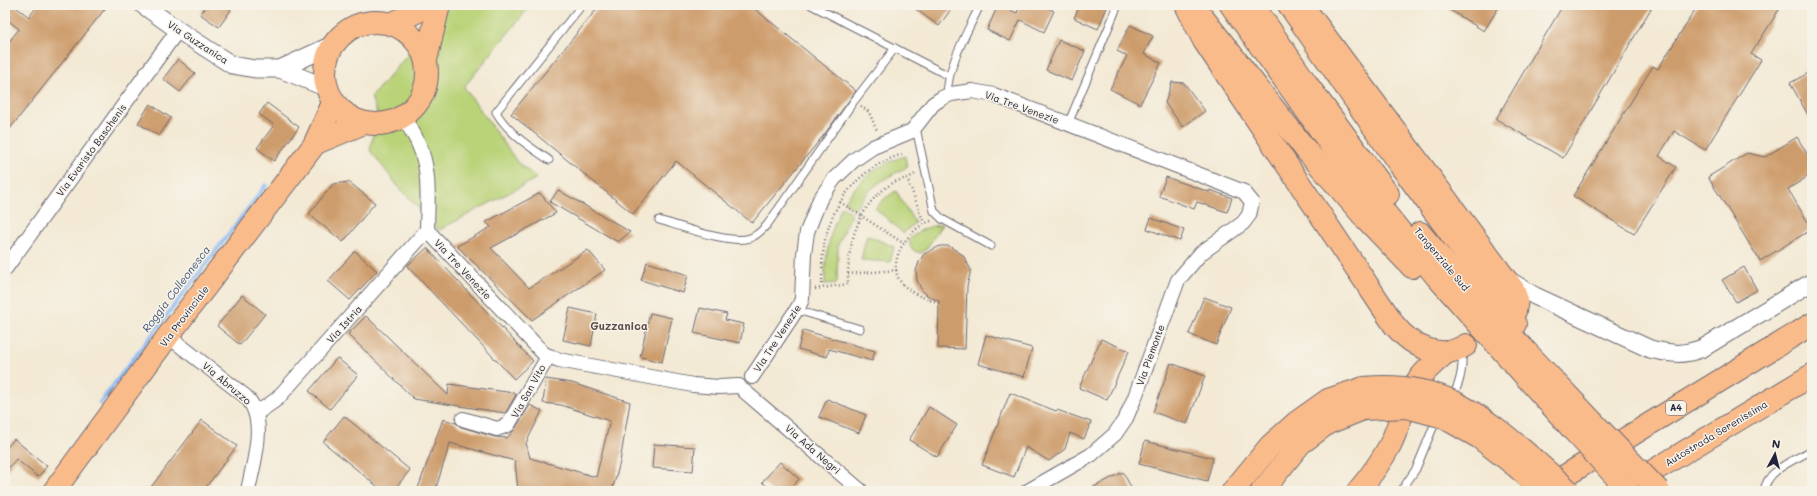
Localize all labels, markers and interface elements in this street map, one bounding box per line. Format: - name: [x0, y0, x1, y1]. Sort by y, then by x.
- street label: Via Guzzanica: [165, 17, 231, 67]
- street label: Via Tre Venezie: [983, 87, 1061, 127]
- street label: Via Evaristo Baschenis: [53, 101, 129, 199]
- street label: Tangenziale Sud: [1411, 224, 1473, 294]
- street label: Via Tre Venezie: [431, 236, 495, 302]
- water label: Roggia Colleonesca: [138, 242, 213, 335]
- street label: Via Provinciale: [156, 282, 212, 350]
- street label: Via Tre Venezie: [750, 301, 804, 375]
- street label: Via Istria: [323, 302, 365, 346]
- district label: Guzzanica: [590, 318, 648, 333]
- street label: Via Piemonte: [1132, 322, 1168, 388]
- street label: Via Abruzzo: [200, 358, 254, 408]
- street label: Via San Vito: [507, 362, 549, 420]
- street label: Autostrada Serenissima: [1662, 397, 1770, 469]
- road number: A4: [1666, 401, 1686, 415]
- street label: Via Ada Negri: [782, 421, 844, 477]
- north arrow: [1755, 434, 1795, 474]
- text: N: [1771, 436, 1781, 452]

